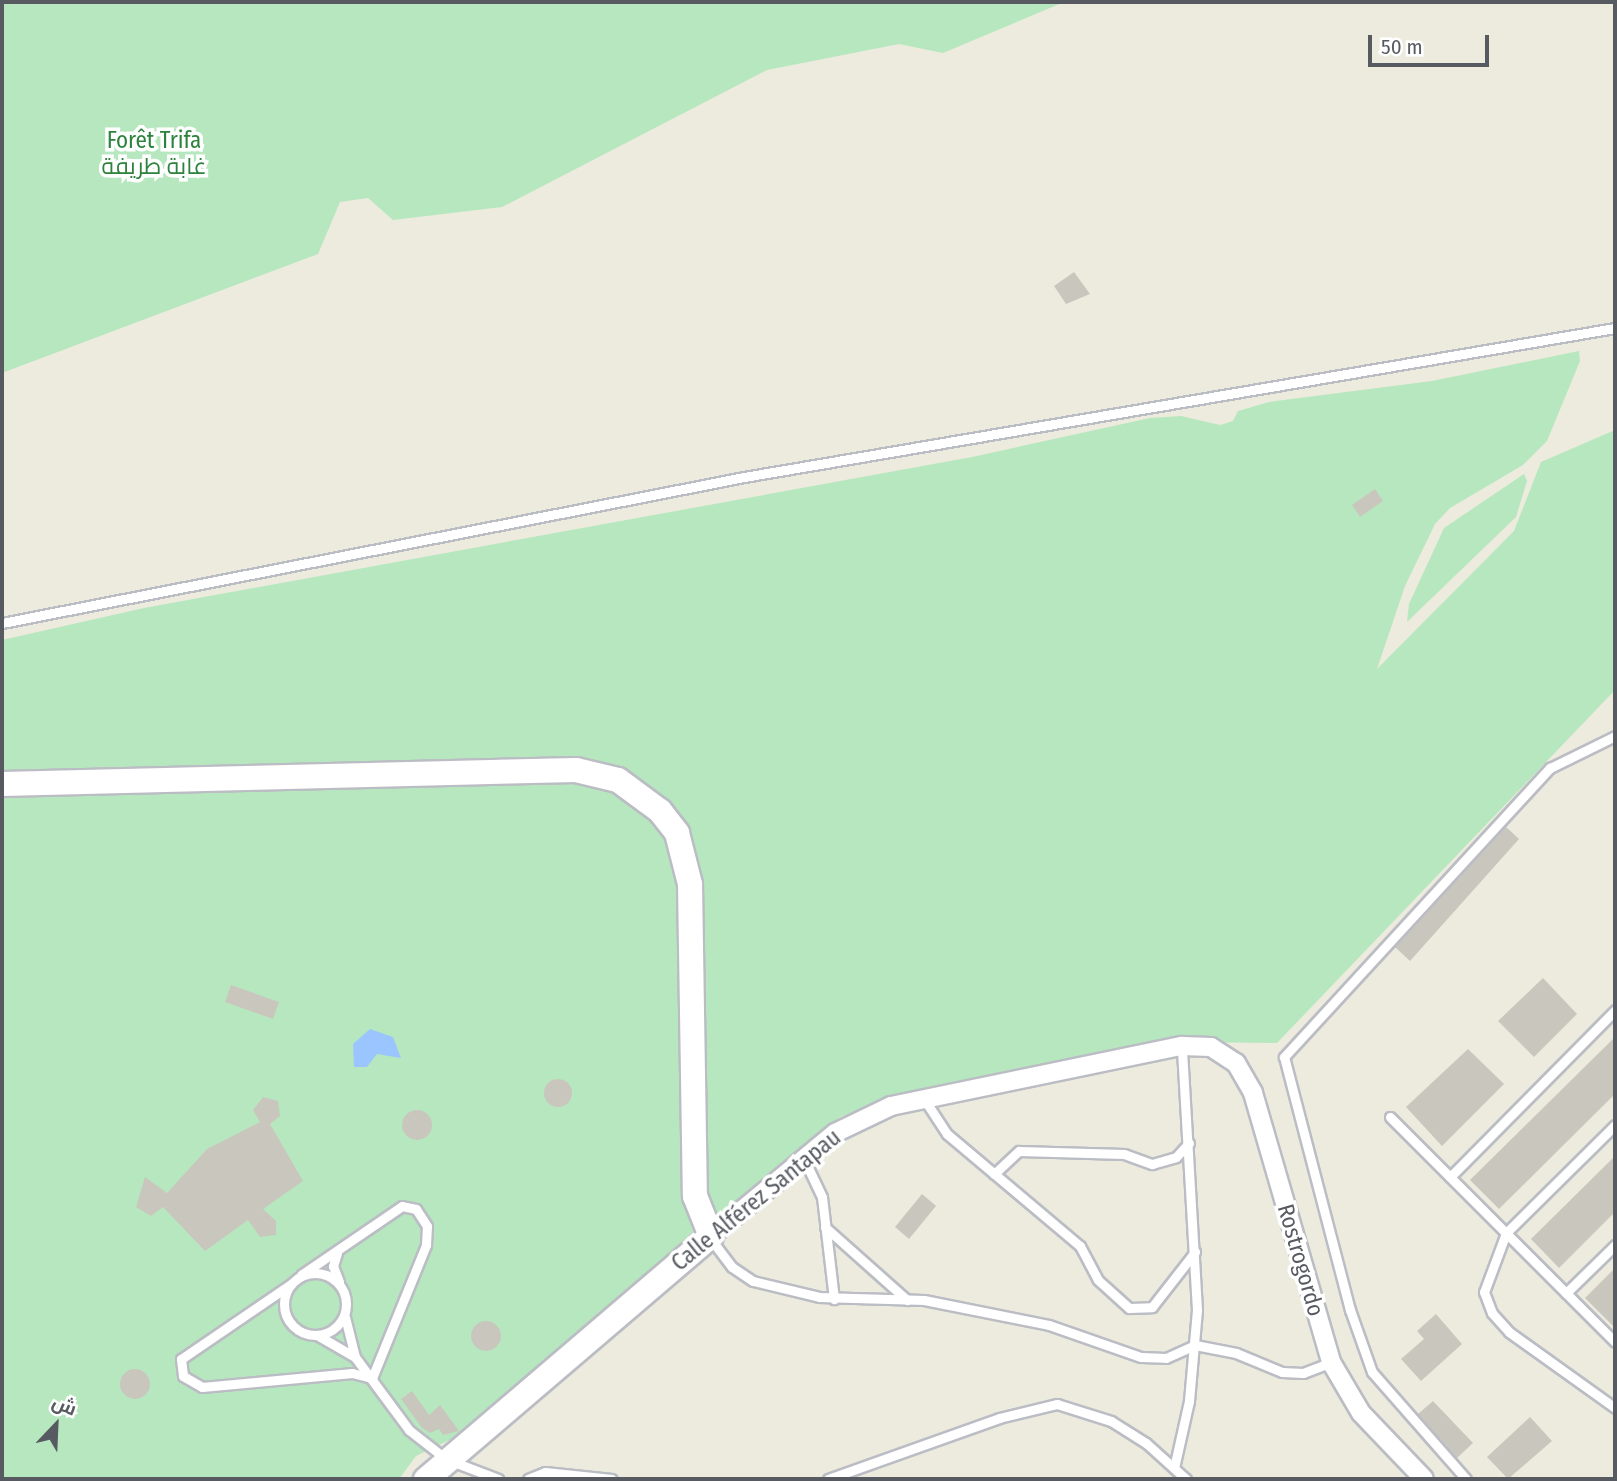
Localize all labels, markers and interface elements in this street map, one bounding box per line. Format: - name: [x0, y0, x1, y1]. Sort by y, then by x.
- scale bar: [1372, 21, 1493, 65]
- text: 50 m: [1381, 34, 1423, 60]
- park label: Forêt Trifa غابة طريفة: [101, 126, 207, 180]
- street label: Calle Alférez Santapau: [666, 1123, 846, 1277]
- street label: Rostrogordo: [1272, 1201, 1330, 1319]
- north arrow: [21, 1390, 91, 1460]
- text: ش: [49, 1390, 80, 1421]

